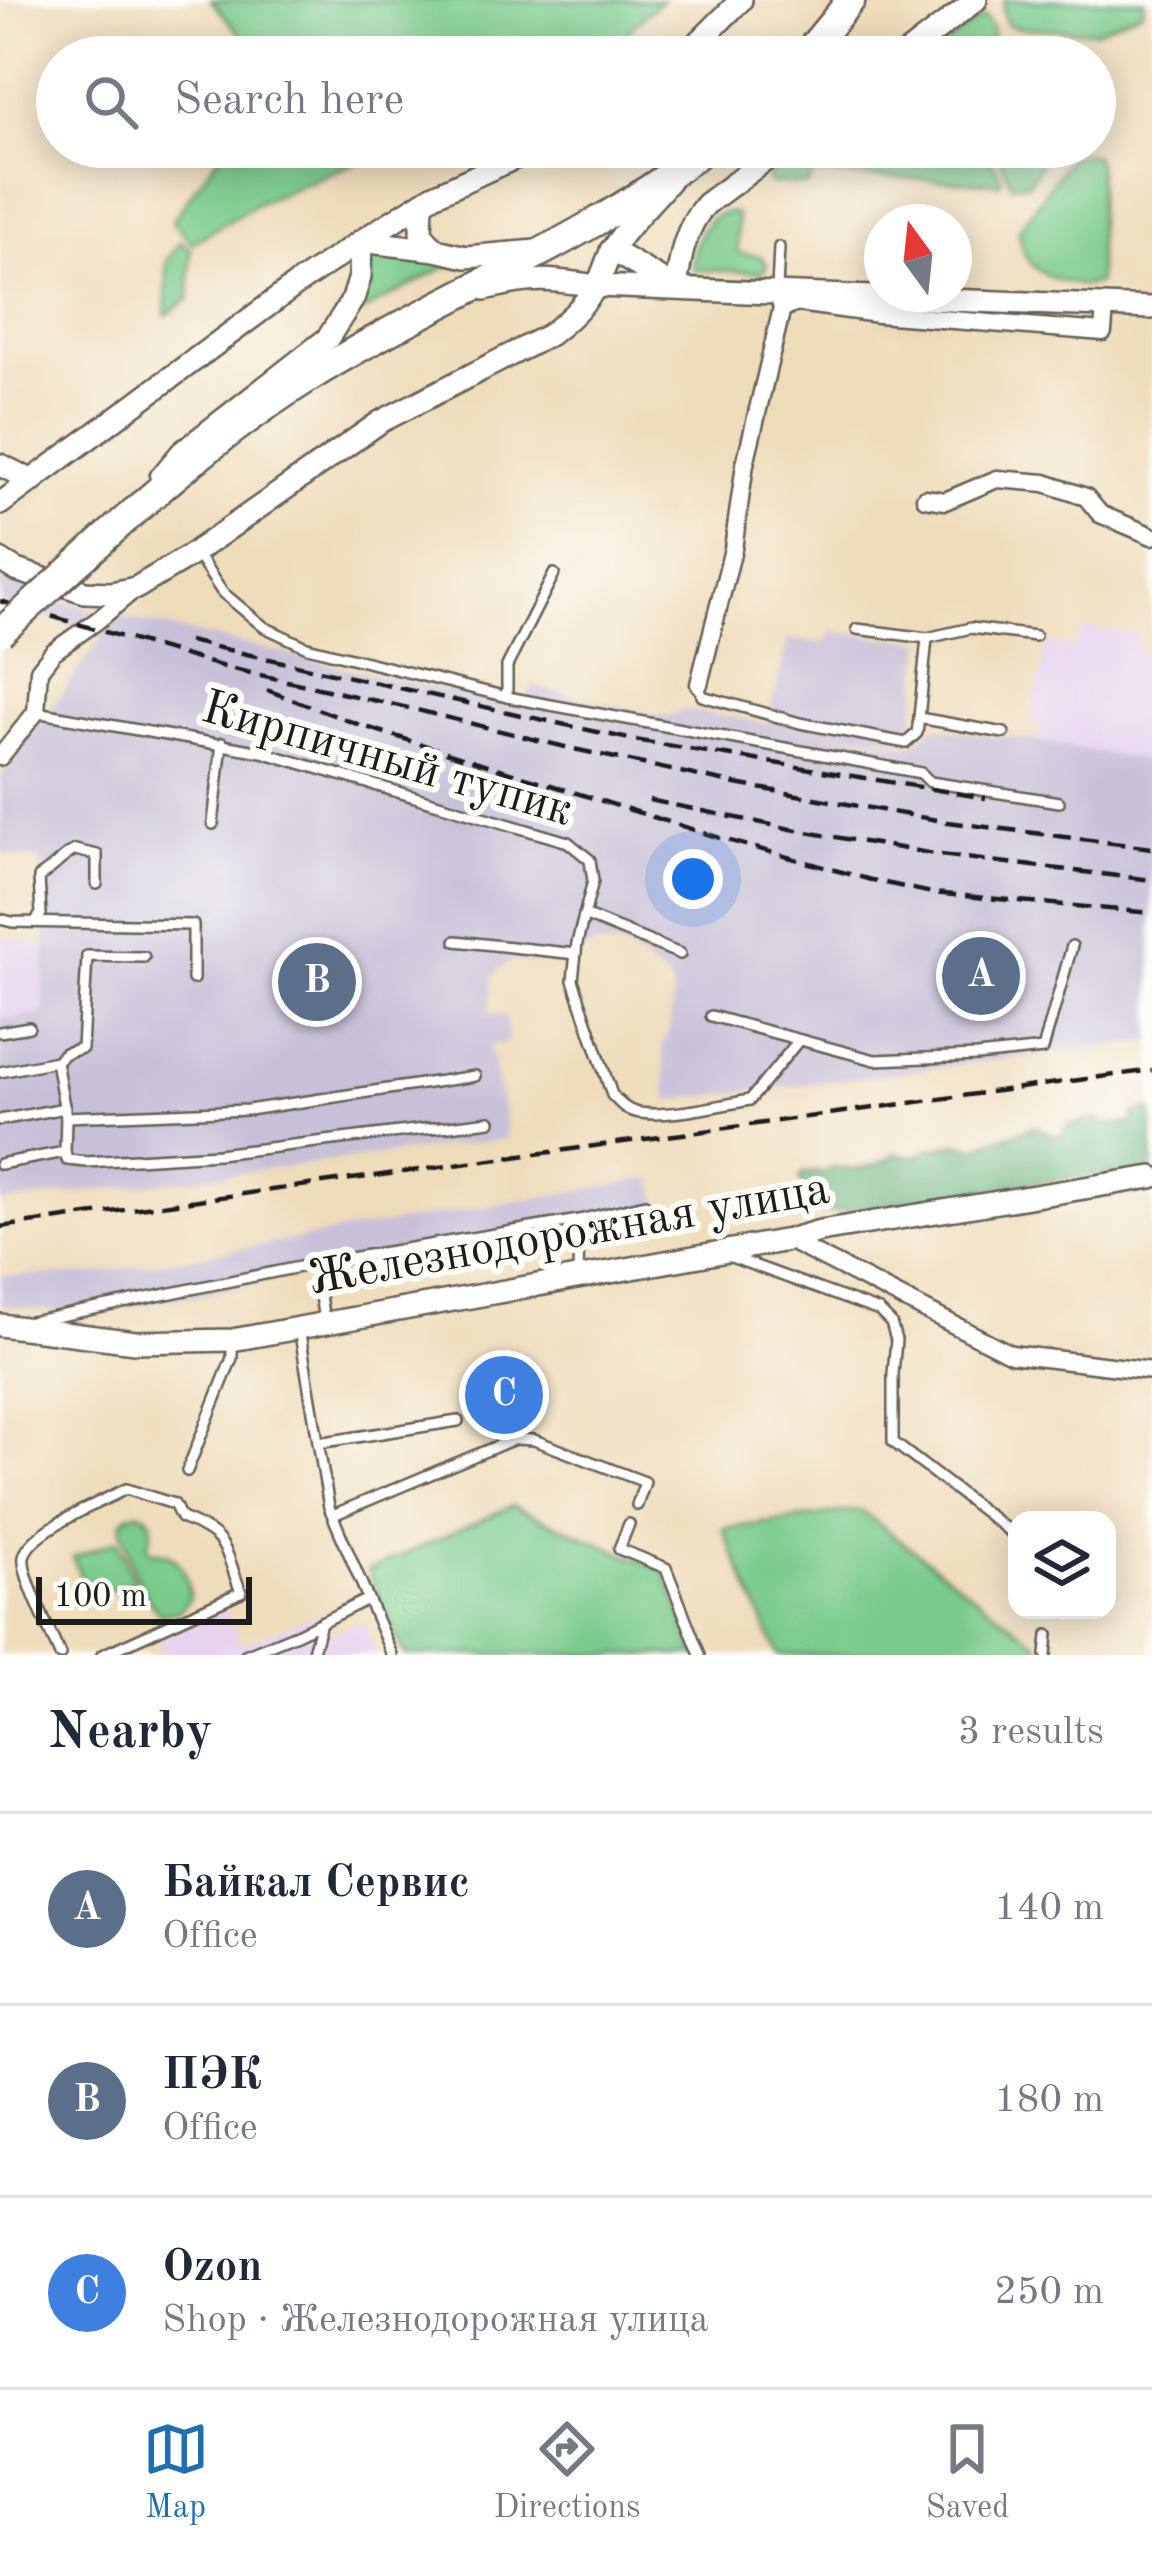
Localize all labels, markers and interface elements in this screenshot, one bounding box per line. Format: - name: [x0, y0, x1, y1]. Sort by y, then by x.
- search box: [36, 36, 1116, 168]
- icon: search: [78, 69, 144, 135]
- text: Search here: [174, 79, 404, 124]
- north arrow: [864, 204, 972, 312]
- street label: Кирпичный тупик: [196, 684, 578, 836]
- your location: [663, 849, 723, 909]
- pin: A: [942, 931, 1020, 1021]
- pin: B: [278, 937, 356, 1027]
- street label: Железнодорожная улица: [305, 1166, 833, 1304]
- pin: C: [465, 1350, 543, 1440]
- map controls: [1008, 1511, 1116, 1619]
- button: layers: [1008, 1511, 1116, 1619]
- scale bar: [36, 1571, 252, 1624]
- text: 100 m: [54, 1581, 147, 1614]
- text: Nearby: [48, 1708, 213, 1759]
- text: 3 results: [958, 1713, 1104, 1752]
- text: Байкал Сервис: [162, 1862, 470, 1907]
- text: A: [72, 1889, 102, 1928]
- text: 140 m: [994, 1889, 1104, 1928]
- text: Office: [162, 1917, 258, 1956]
- text: ПЭК: [162, 2054, 262, 2099]
- text: B: [73, 2081, 101, 2120]
- text: 180 m: [994, 2081, 1104, 2120]
- text: Office: [162, 2109, 258, 2148]
- text: Ozon: [162, 2246, 262, 2291]
- text: C: [74, 2273, 100, 2312]
- text: 250 m: [994, 2273, 1104, 2312]
- text: Shop · Железнодорожная улица: [162, 2301, 709, 2340]
- tab: Map: [143, 2416, 209, 2529]
- tab: Directions: [494, 2416, 640, 2529]
- tab: Saved: [925, 2416, 1009, 2529]

